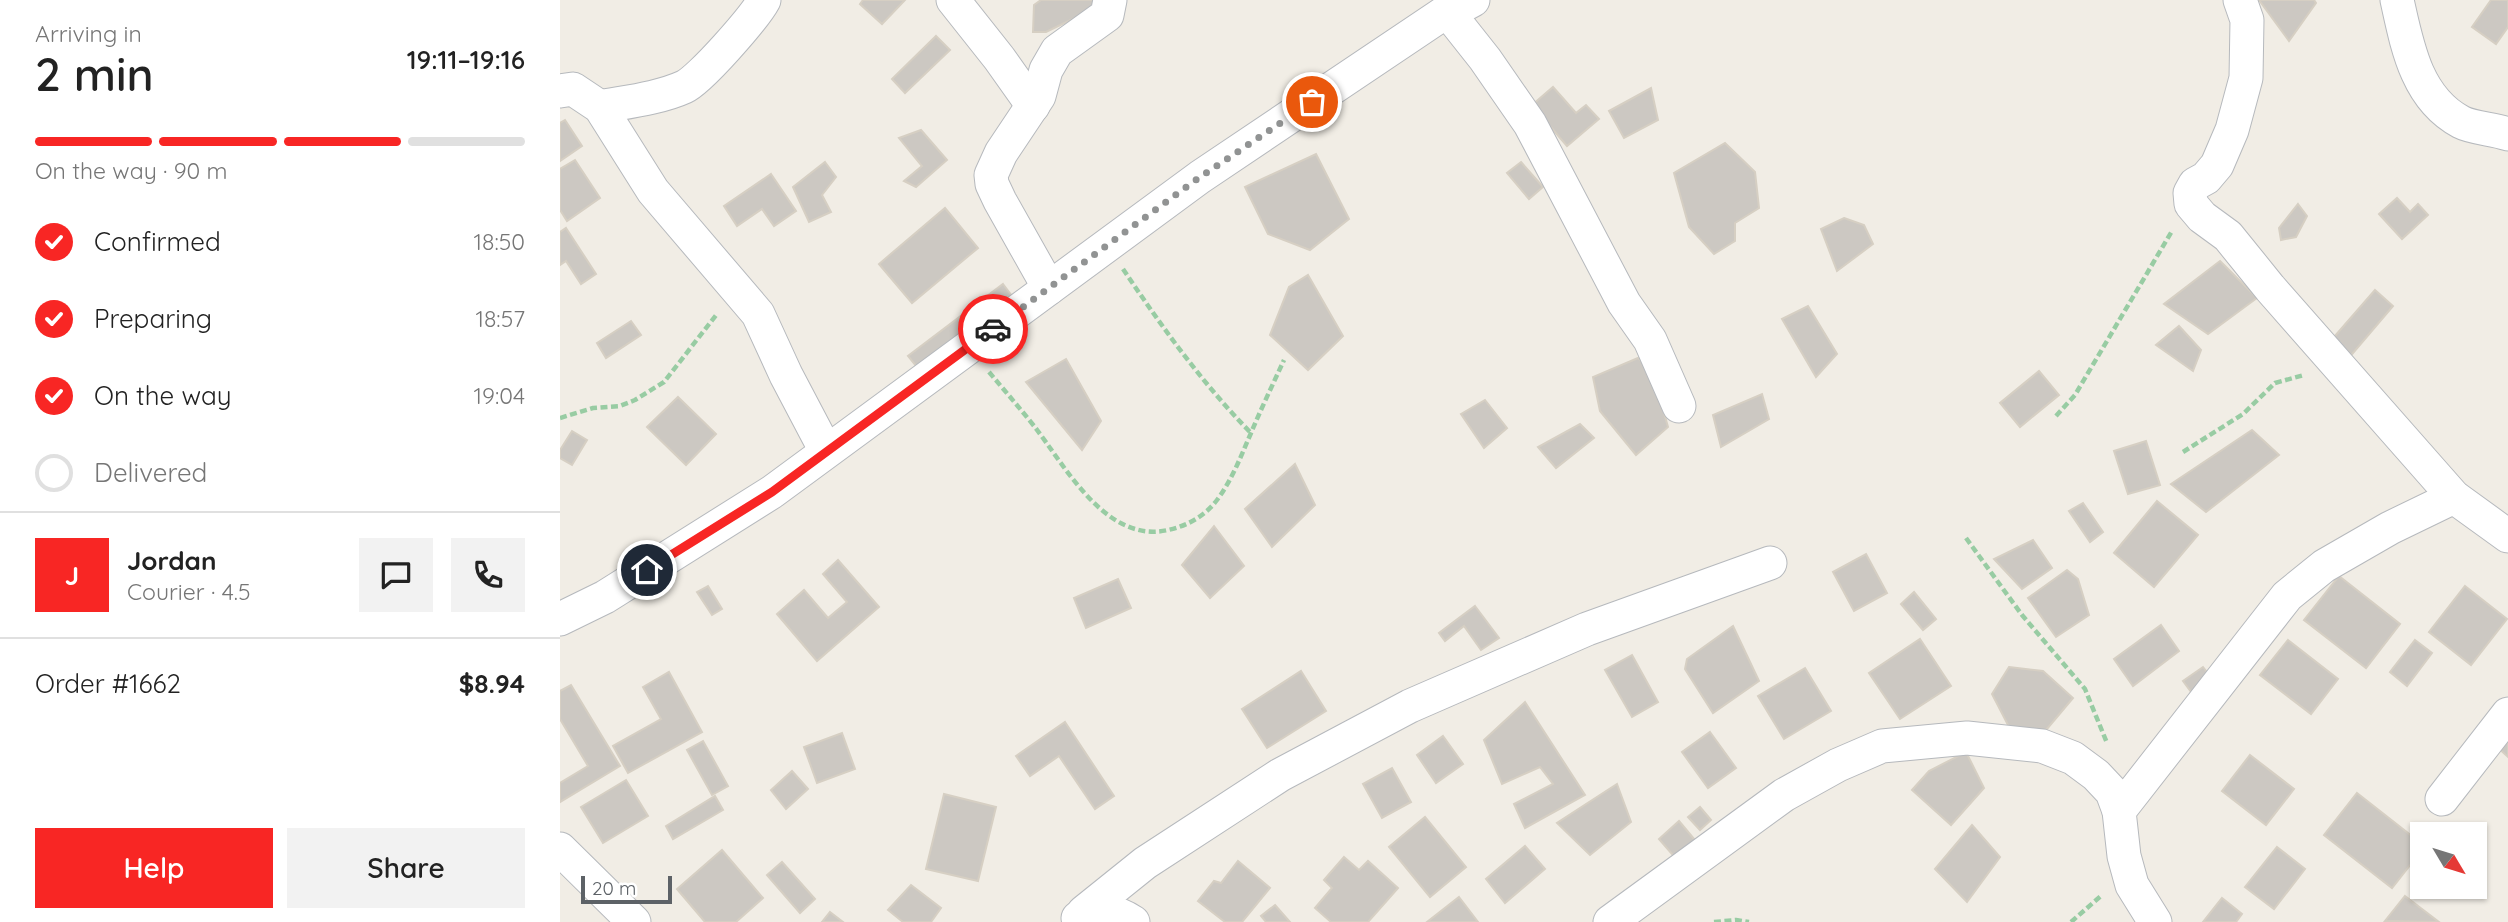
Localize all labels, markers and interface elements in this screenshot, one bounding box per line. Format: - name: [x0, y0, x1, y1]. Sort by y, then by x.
- text: Arriving in: [35, 19, 142, 48]
- text: 19:11–19:16: [407, 43, 525, 76]
- text: 2 min: [35, 45, 154, 103]
- pin: [1282, 72, 1342, 132]
- icon: bag: [1293, 83, 1331, 121]
- text: On the way · 90 m: [35, 156, 228, 185]
- icon: check: [35, 223, 73, 261]
- text: Confirmed: [94, 225, 221, 258]
- text: 18:50: [474, 227, 525, 256]
- courier: [958, 294, 1028, 364]
- icon: check: [35, 300, 73, 338]
- text: Preparing: [94, 302, 212, 335]
- text: 18:57: [475, 304, 525, 333]
- icon: car: [974, 310, 1012, 348]
- icon: check: [35, 377, 73, 415]
- text: On the way: [94, 379, 232, 412]
- text: 19:04: [474, 381, 525, 410]
- text: Delivered: [94, 456, 207, 489]
- button: chat: [359, 538, 433, 612]
- button: phone: [451, 538, 525, 612]
- pin: [617, 540, 677, 600]
- text: Jordan: [127, 544, 216, 577]
- icon: home: [628, 551, 666, 589]
- text: J: [65, 559, 79, 592]
- text: Courier · 4.5: [127, 577, 251, 606]
- text: Order #1662: [35, 667, 181, 700]
- text: $8.94: [459, 667, 525, 700]
- north arrow: [2410, 822, 2487, 900]
- map controls: [2410, 822, 2487, 899]
- button: Help: [35, 828, 273, 908]
- button: Share: [287, 828, 525, 908]
- scale bar: [581, 873, 672, 905]
- text: 20 m: [592, 876, 636, 900]

